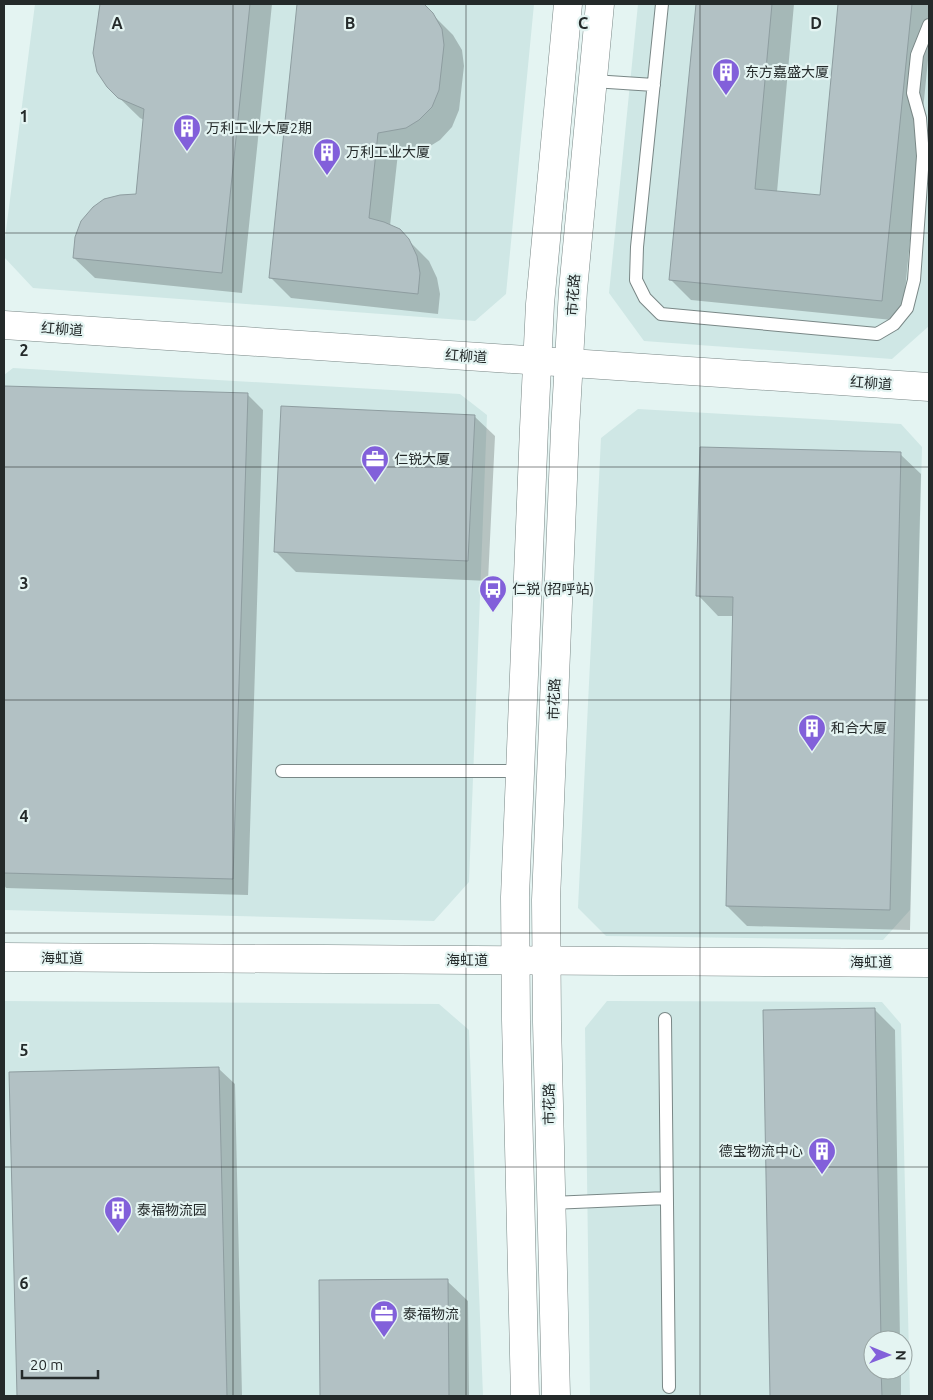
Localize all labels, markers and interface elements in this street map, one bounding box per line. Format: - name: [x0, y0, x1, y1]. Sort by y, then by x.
- text: A: [111, 14, 123, 32]
- text: B: [345, 14, 355, 32]
- text: C: [578, 14, 588, 32]
- text: D: [810, 14, 822, 32]
- building icon: 东方嘉盛大厦: [711, 57, 741, 96]
- place label: 东方嘉盛大厦: [745, 64, 829, 80]
- text: 1: [19, 107, 29, 125]
- building icon: 万利工业大厦2期: [172, 113, 202, 152]
- place label: 万利工业大厦2期: [206, 120, 312, 136]
- building icon: 万利工业大厦: [312, 137, 342, 176]
- place label: 万利工业大厦: [346, 144, 430, 160]
- street label: 市花路: [564, 273, 582, 317]
- street label: 红柳道: [40, 320, 84, 338]
- text: 2: [19, 341, 29, 359]
- street label: 红柳道: [444, 347, 488, 365]
- street label: 红柳道: [849, 374, 893, 392]
- office icon: 仁锐大厦: [360, 444, 390, 483]
- place label: 仁锐大厦: [394, 451, 450, 467]
- text: 3: [19, 574, 29, 592]
- bus stop icon: 仁锐 (招呼站): [478, 574, 508, 613]
- place label: 仁锐 (招呼站): [512, 581, 594, 597]
- street label: 市花路: [545, 678, 563, 720]
- building icon: 和合大厦: [797, 713, 827, 752]
- place label: 和合大厦: [831, 720, 887, 736]
- text: 4: [19, 807, 29, 825]
- street label: 海虹道: [41, 950, 83, 966]
- street label: 海虹道: [446, 952, 488, 968]
- street label: 海虹道: [850, 954, 892, 970]
- text: 5: [19, 1041, 29, 1059]
- street label: 市花路: [541, 1083, 557, 1125]
- building icon: 德宝物流中心: [807, 1136, 837, 1175]
- place label: 德宝物流中心: [719, 1143, 803, 1159]
- building icon: 泰福物流园: [103, 1195, 133, 1234]
- place label: 泰福物流园: [137, 1202, 207, 1218]
- text: 6: [19, 1274, 29, 1292]
- office icon: 泰福物流: [369, 1299, 399, 1338]
- place label: 泰福物流: [403, 1306, 459, 1322]
- north arrow: [863, 1330, 913, 1380]
- scale bar: [22, 1348, 99, 1380]
- text: N: [893, 1350, 909, 1361]
- text: 20 m: [30, 1356, 63, 1373]

